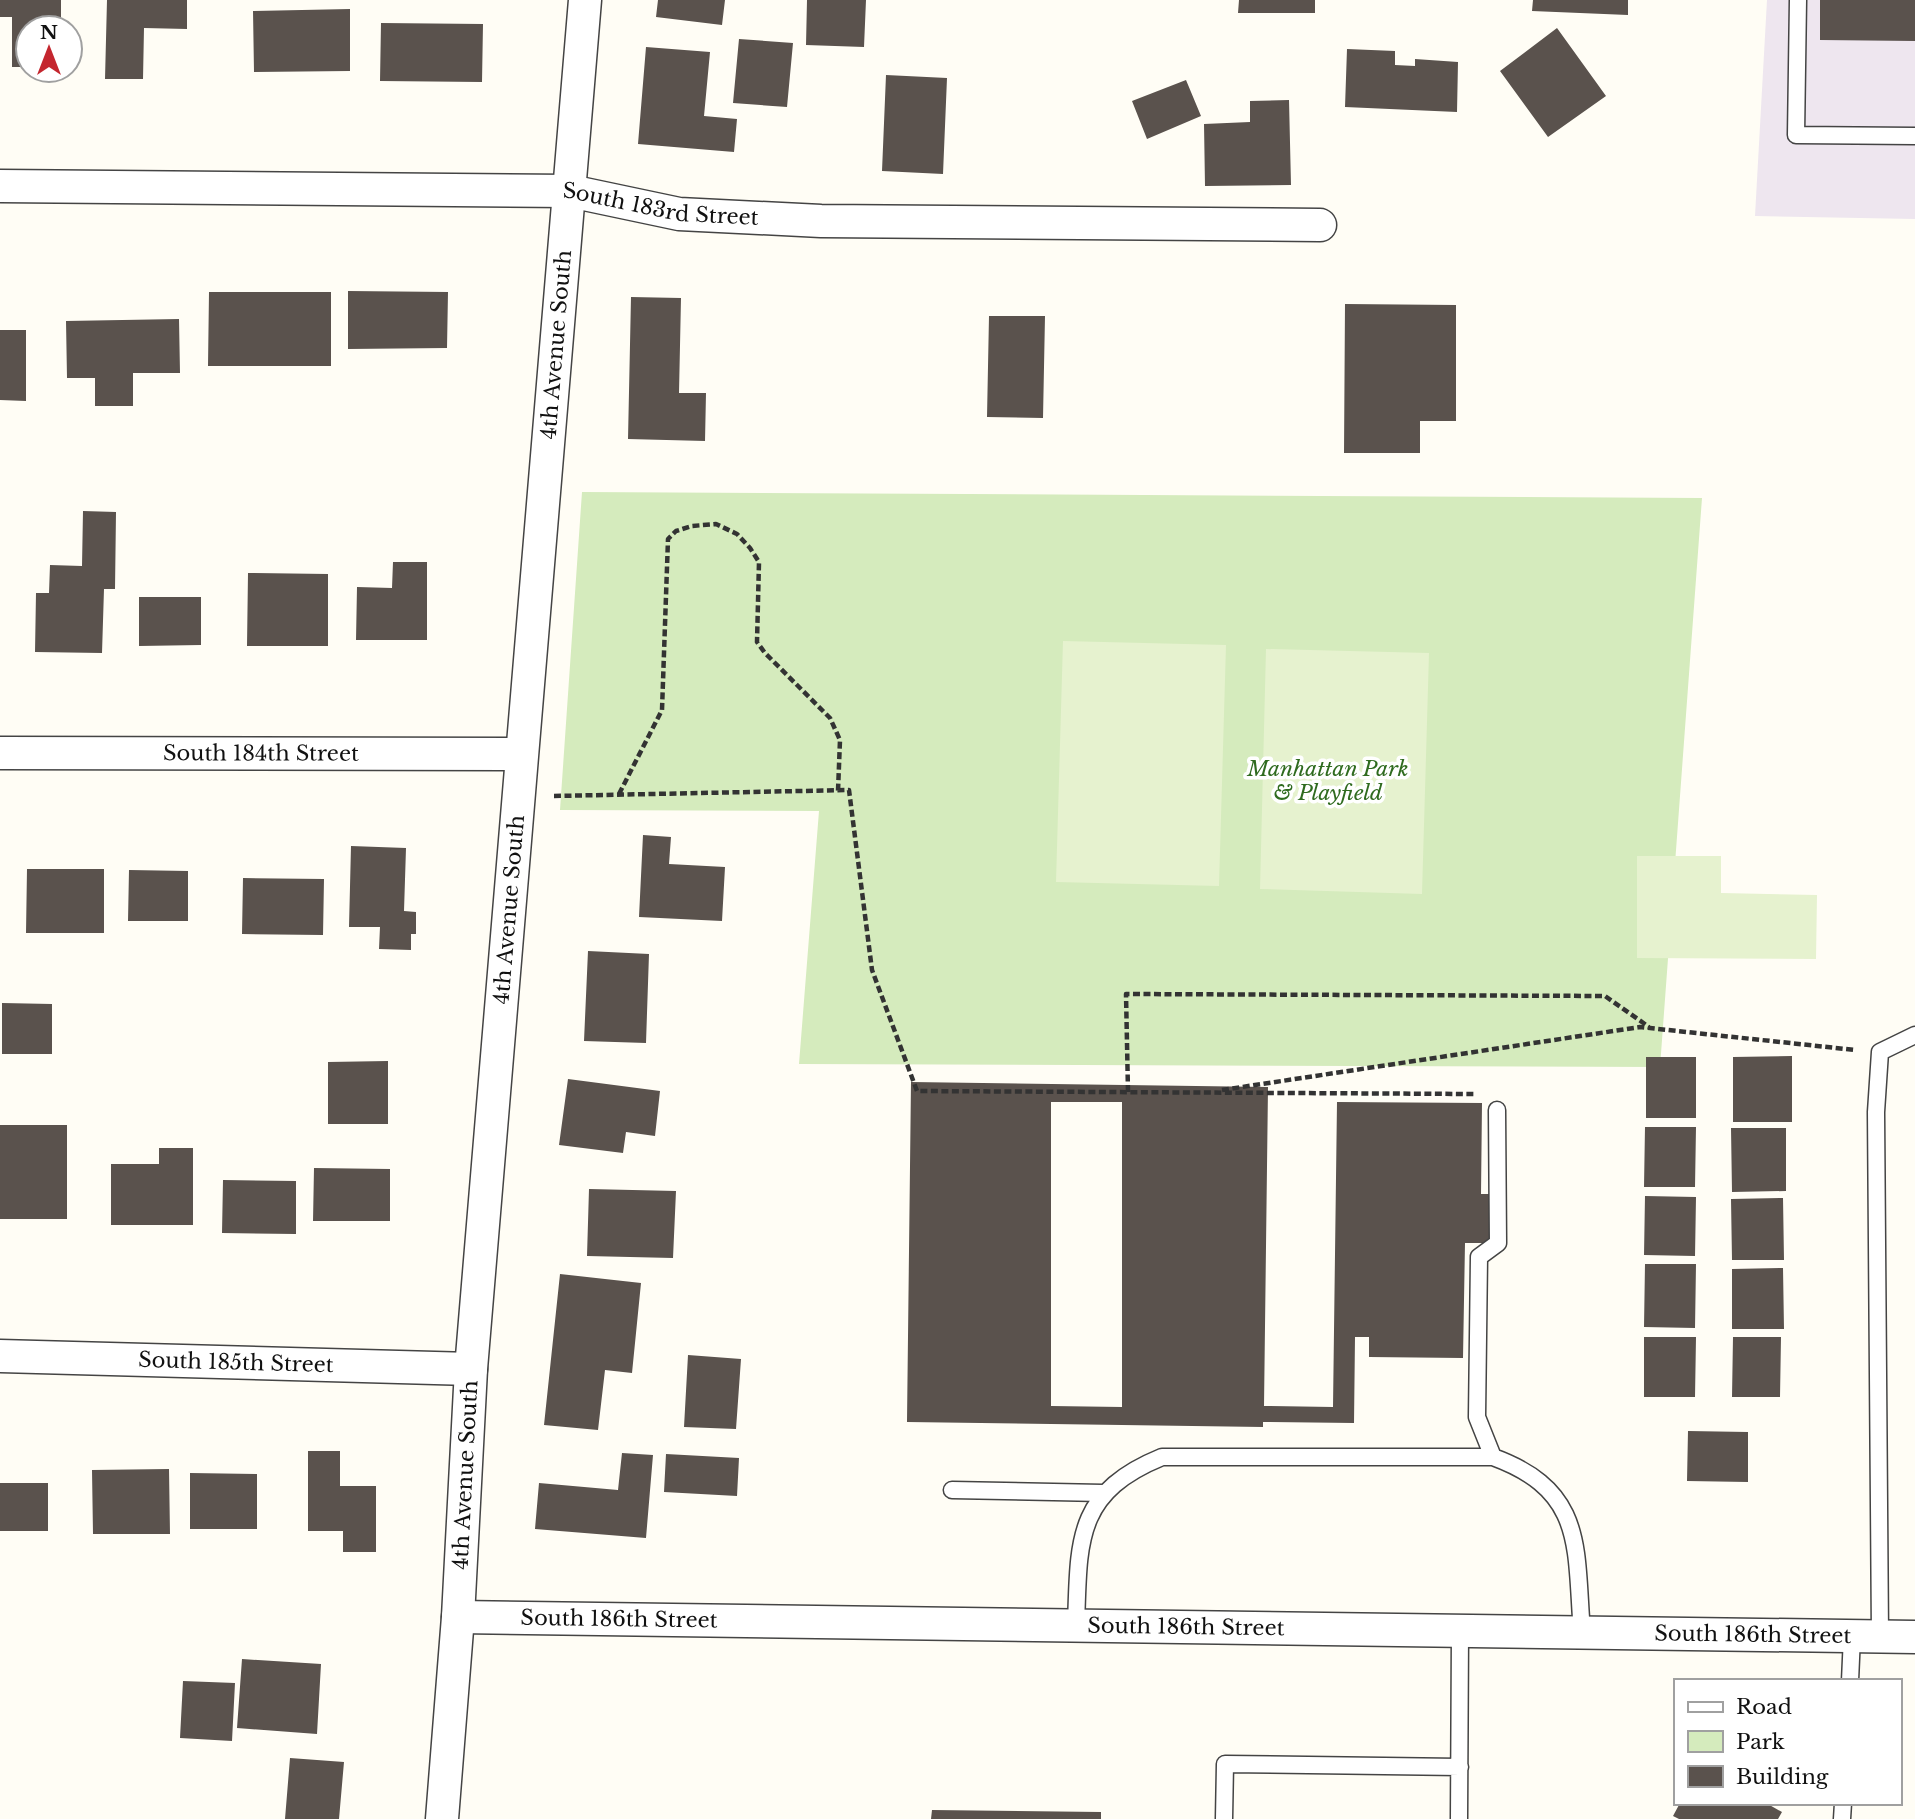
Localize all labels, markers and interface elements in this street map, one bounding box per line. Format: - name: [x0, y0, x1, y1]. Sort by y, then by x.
- north arrow: [14, 14, 84, 84]
- text: N: [40, 21, 58, 44]
- street label: South 183rd Street: [563, 178, 759, 231]
- street label: 4th Avenue South: [535, 249, 577, 440]
- street label: South 184th Street: [163, 740, 359, 767]
- park label: Manhattan Park & Playfield: [1246, 756, 1409, 806]
- street label: 4th Avenue South: [488, 814, 530, 1005]
- street label: South 185th Street: [138, 1347, 334, 1378]
- street label: 4th Avenue South: [448, 1379, 483, 1570]
- street label: South 186th Street: [520, 1605, 718, 1634]
- street label: South 186th Street: [1087, 1613, 1285, 1641]
- street label: South 186th Street: [1654, 1620, 1852, 1649]
- legend: [1674, 1679, 1901, 1805]
- text: Road: [1736, 1694, 1792, 1720]
- text: Park: [1736, 1729, 1785, 1755]
- text: Building: [1736, 1764, 1829, 1790]

